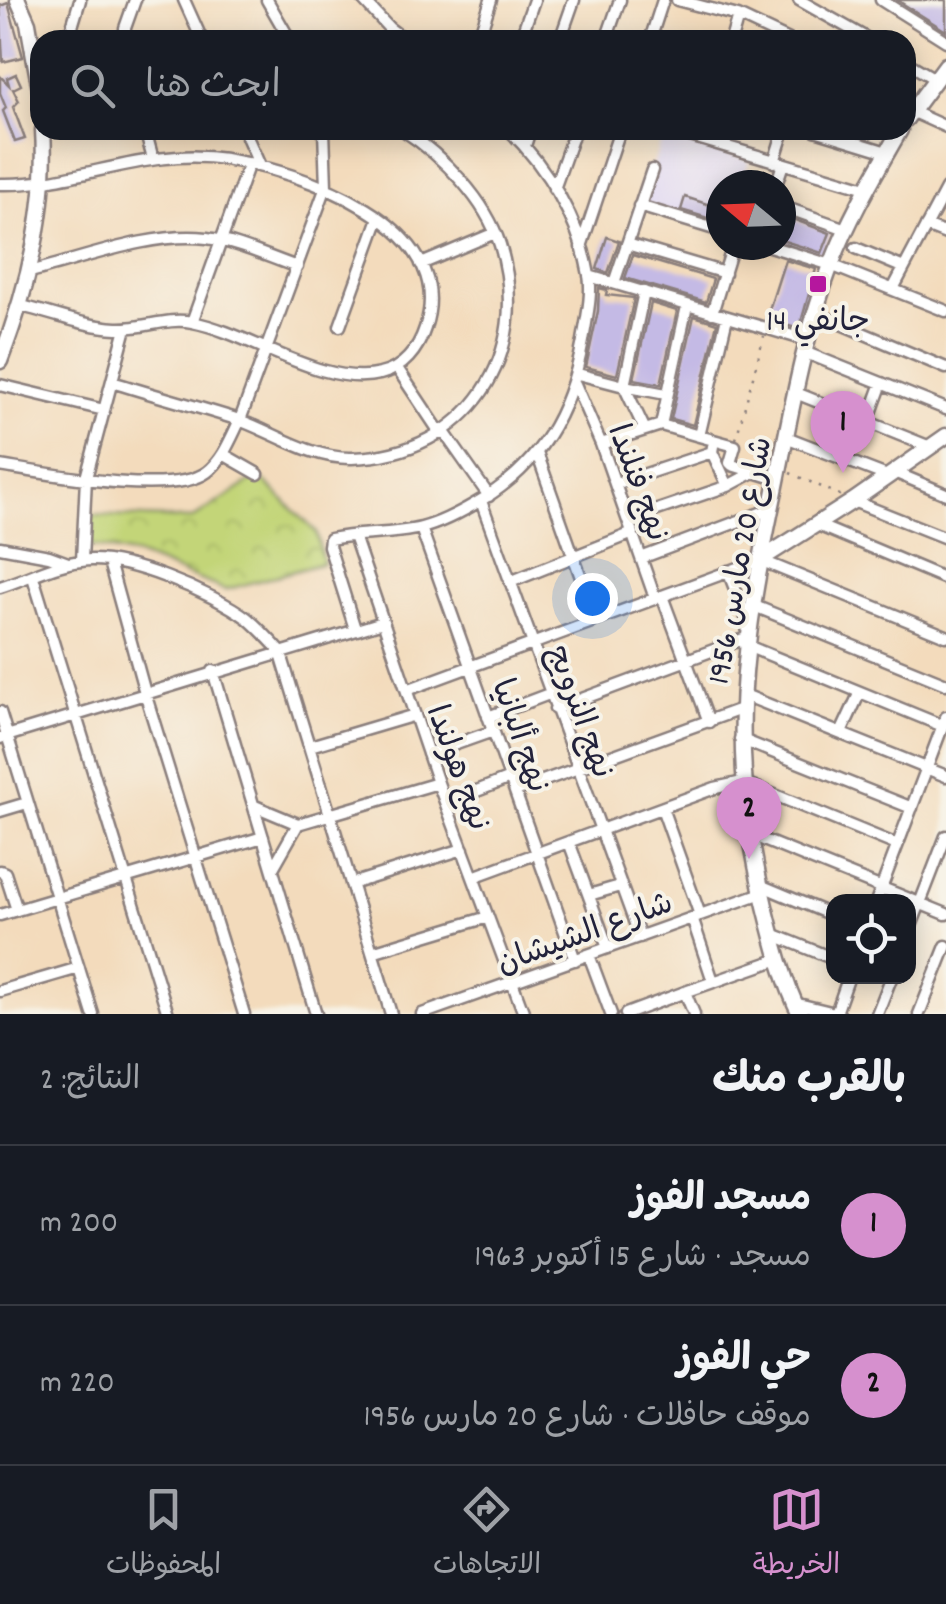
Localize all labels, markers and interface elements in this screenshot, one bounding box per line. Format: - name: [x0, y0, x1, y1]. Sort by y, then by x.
- search box: [30, 30, 916, 140]
- icon: search: [65, 58, 120, 113]
- text: ابحث هنا: [145, 61, 281, 116]
- north arrow: [706, 170, 796, 260]
- marker: 14 جانفي: [807, 273, 829, 295]
- place label: 14 جانفي: [766, 301, 870, 347]
- pin: 1: [810, 390, 876, 473]
- street label: نهج فنلندا: [593, 419, 678, 549]
- street label: شارع 20 مارس 1956: [699, 433, 787, 688]
- your location: [567, 573, 618, 624]
- street label: نهج النرويج: [532, 640, 623, 786]
- street label: نهج ألبانيا: [476, 673, 558, 800]
- street label: نهج هولندا: [411, 699, 499, 838]
- pin: 2: [716, 776, 782, 859]
- street label: شارع الشيشان: [491, 882, 680, 989]
- map controls: [826, 894, 916, 984]
- button: locate: [826, 894, 916, 984]
- text: بالقرب منك: [712, 1053, 906, 1113]
- text: النتائج: 2: [40, 1059, 140, 1105]
- text: مسجد الفوز: [631, 1174, 811, 1229]
- text: 200 m: [40, 1202, 118, 1248]
- text: 1: [870, 1202, 877, 1248]
- text: مسجد · شارع 15 أكتوبر 1963: [474, 1236, 811, 1282]
- text: حي الفوز: [677, 1334, 811, 1389]
- text: 220 m: [40, 1362, 115, 1408]
- text: 2: [867, 1362, 881, 1408]
- text: موقف حافلات · شارع 20 مارس 1956: [363, 1396, 811, 1442]
- tab: المحفوظات: [106, 1482, 221, 1588]
- tab: الاتجاهات: [433, 1482, 541, 1588]
- tab: الخريطة: [753, 1482, 840, 1588]

